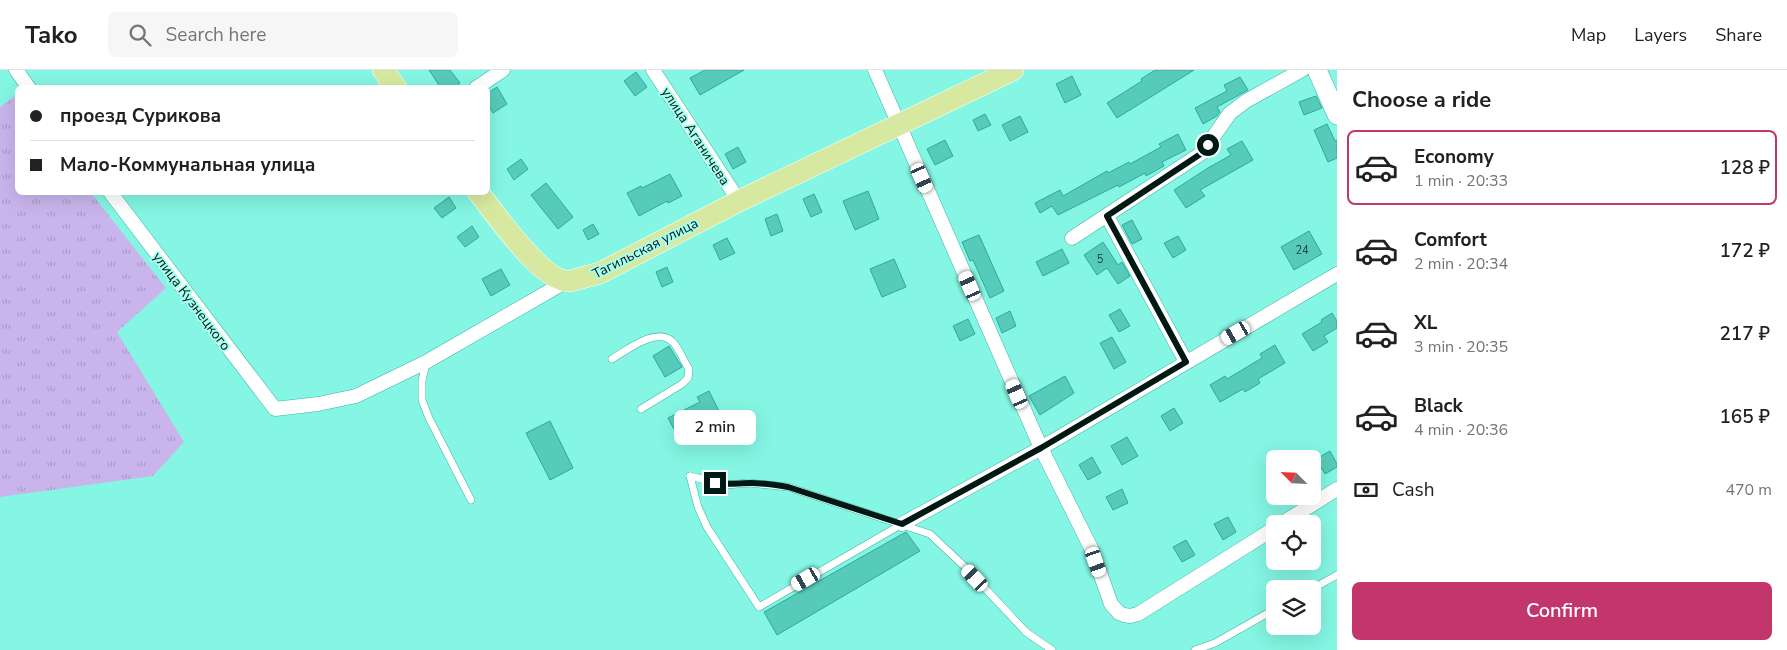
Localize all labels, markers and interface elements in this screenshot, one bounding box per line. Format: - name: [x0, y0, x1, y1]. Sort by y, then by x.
- search box: [108, 12, 458, 57]
- text: Tako: [25, 19, 78, 51]
- icon: search: [126, 21, 154, 49]
- text: Search here: [166, 22, 266, 48]
- text: Map: [1571, 23, 1606, 47]
- text: Layers: [1634, 23, 1687, 47]
- text: Share: [1715, 23, 1762, 47]
- street label: улица Аганичева: [657, 84, 734, 189]
- text: Choose a ride: [1352, 85, 1491, 115]
- text: проезд Сурикова: [60, 103, 221, 129]
- route start: [1197, 134, 1219, 156]
- text: Economy: [1414, 144, 1494, 170]
- icon: car: [1354, 145, 1399, 190]
- text: Мало-Коммунальная улица: [60, 152, 315, 178]
- text: 128 ₽: [1719, 155, 1770, 181]
- car: [909, 161, 934, 195]
- text: 1 min · 20:33: [1414, 170, 1508, 192]
- street label: Тагильская улица: [589, 214, 701, 283]
- text: Comfort: [1414, 227, 1487, 253]
- icon: car: [1354, 228, 1399, 273]
- text: 172 ₽: [1719, 238, 1770, 264]
- house number: 24: [1295, 243, 1309, 258]
- street label: улица Кузнецкого: [148, 248, 235, 355]
- house number: 5: [1097, 252, 1104, 267]
- text: 2 min · 20:34: [1414, 253, 1508, 275]
- car: [957, 269, 982, 303]
- text: XL: [1414, 310, 1437, 336]
- icon: car: [1354, 311, 1399, 356]
- car: [1219, 319, 1252, 347]
- text: 217 ₽: [1719, 321, 1770, 347]
- text: 3 min · 20:35: [1414, 336, 1508, 358]
- car: [1004, 377, 1029, 411]
- text: Black: [1414, 393, 1463, 419]
- icon: car: [1354, 394, 1399, 439]
- text: 165 ₽: [1719, 404, 1770, 430]
- callout: 2 min: [674, 410, 756, 446]
- text: 2 min: [695, 416, 735, 438]
- text: 4 min · 20:36: [1414, 419, 1508, 441]
- north arrow: [1266, 450, 1321, 505]
- map controls: [1266, 450, 1321, 635]
- route end: [704, 472, 726, 494]
- icon: cash: [1352, 476, 1380, 504]
- text: Cash: [1392, 477, 1434, 503]
- text: 470 m: [1725, 479, 1772, 501]
- button: locate: [1266, 515, 1321, 570]
- car: [1084, 545, 1107, 579]
- car: [959, 562, 990, 594]
- car: [789, 565, 822, 593]
- button: layers: [1266, 580, 1321, 635]
- button: Confirm: [1352, 582, 1772, 640]

